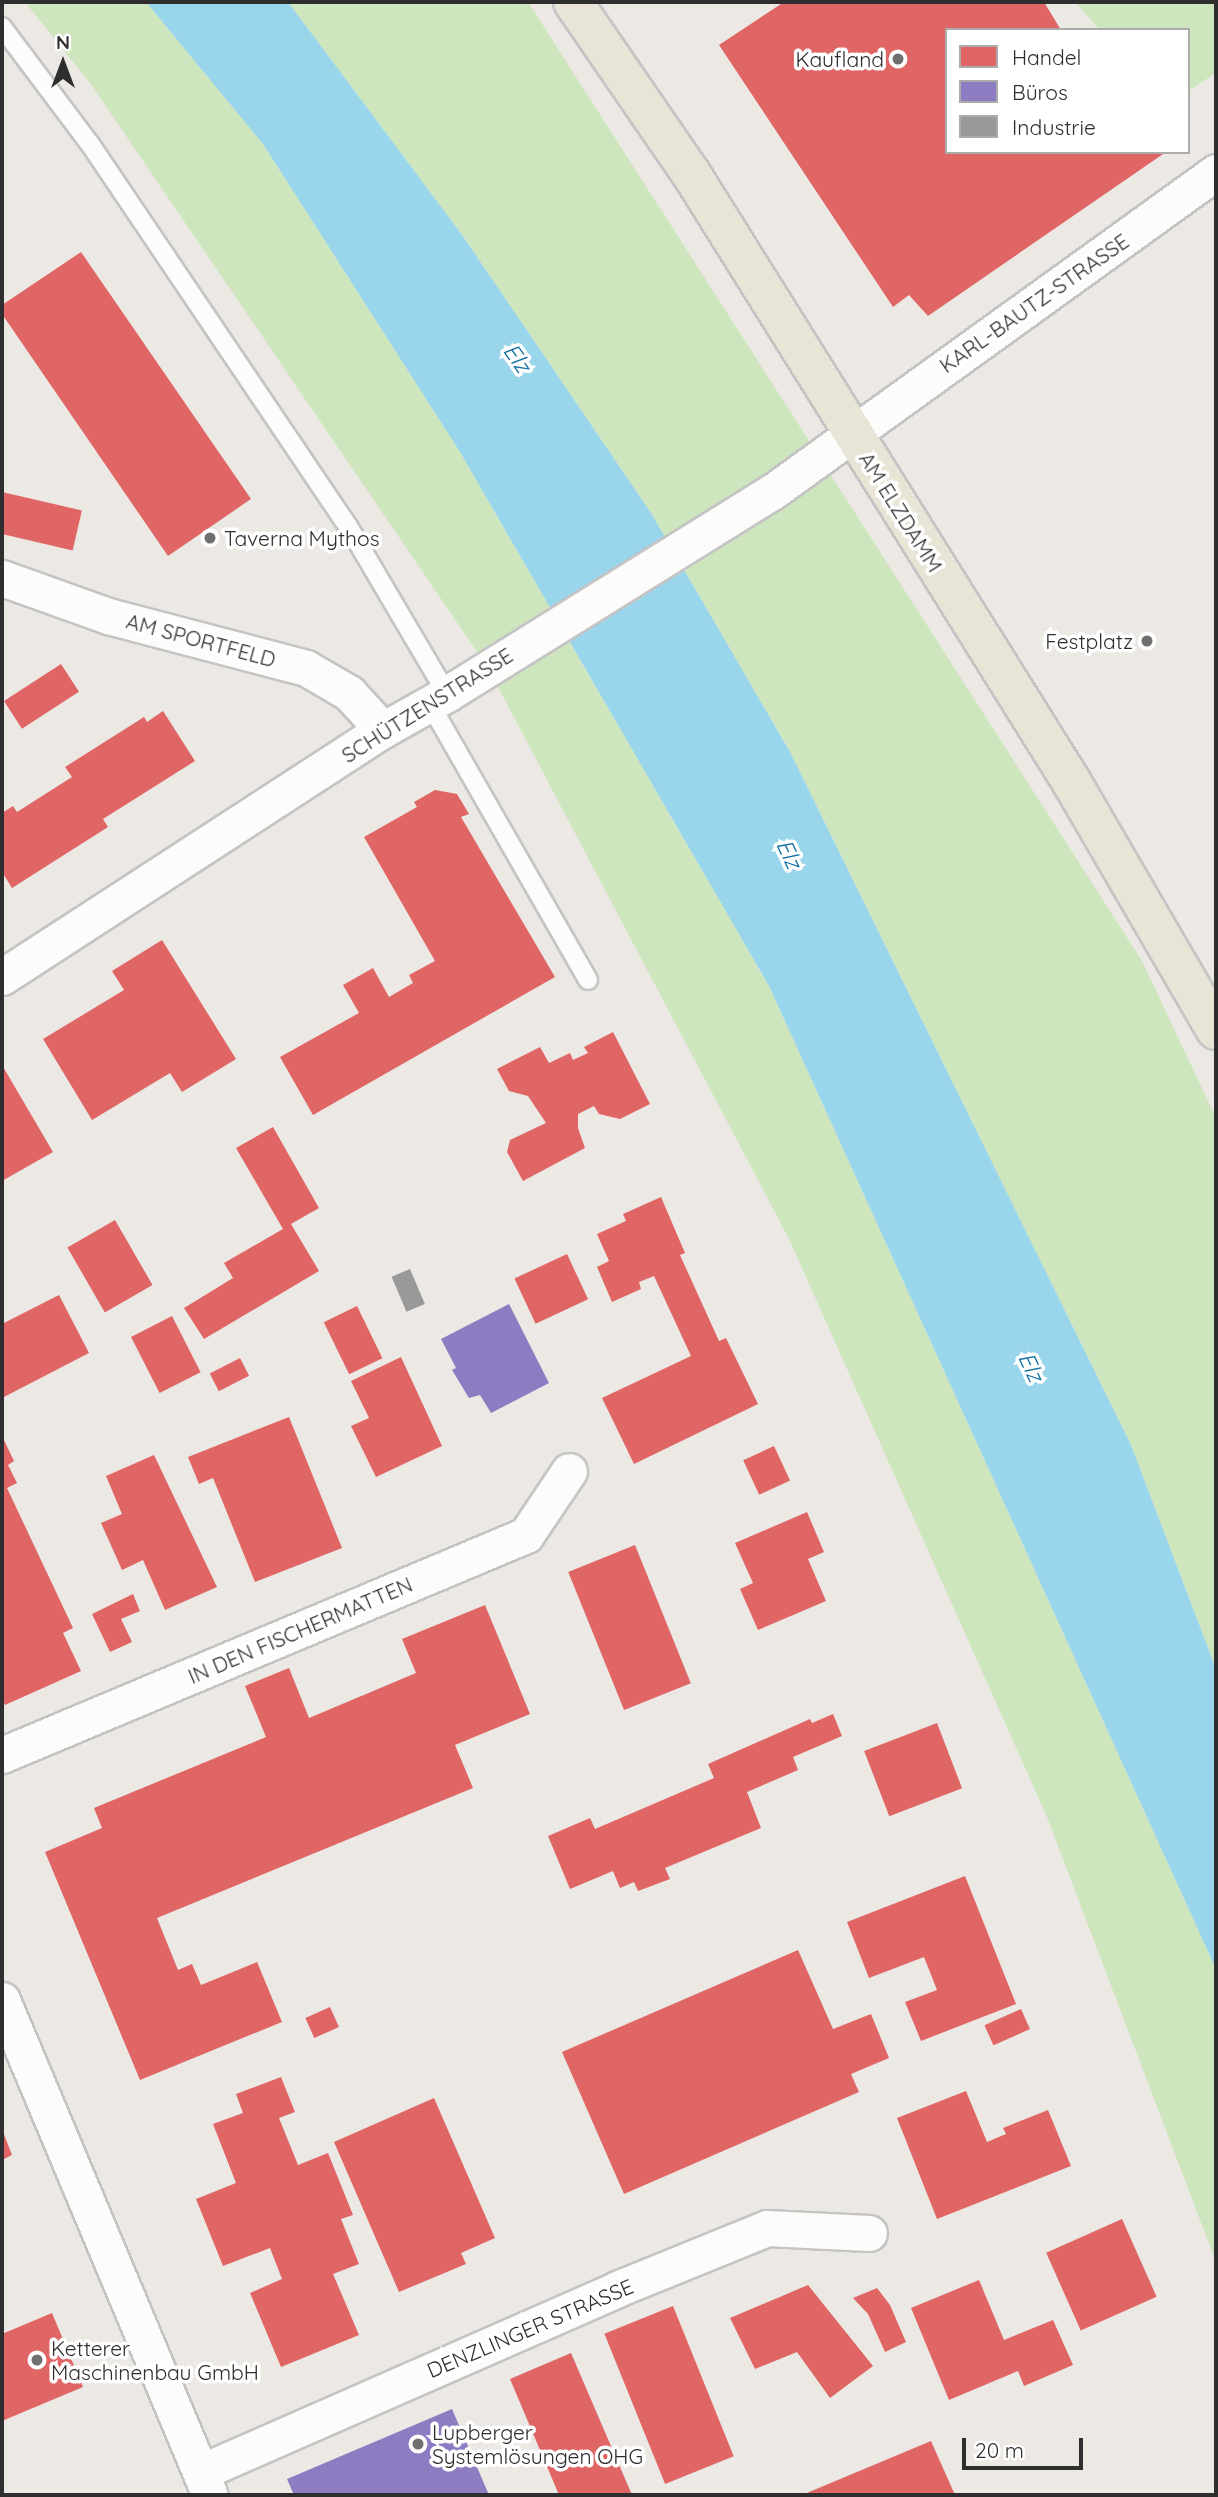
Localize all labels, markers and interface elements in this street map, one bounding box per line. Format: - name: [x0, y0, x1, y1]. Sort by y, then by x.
- north arrow: [28, 28, 98, 98]
- legend: [945, 28, 1190, 154]
- text: N: [56, 30, 70, 54]
- text: Handel: [1012, 44, 1081, 70]
- place label: Kaufland: [795, 46, 884, 72]
- marker: Kaufland: [890, 51, 906, 67]
- text: Büros: [1012, 79, 1068, 105]
- text: Industrie: [1012, 114, 1096, 140]
- street label: KARL-BAUTZ-STRASSE: [935, 228, 1133, 378]
- water label: Elz: [497, 338, 537, 378]
- street label: AM ELZDAMM: [854, 447, 948, 577]
- place label: Taverna Mythos: [224, 525, 379, 551]
- marker: Taverna Mythos: [202, 530, 218, 546]
- street label: AM SPORTFELD: [124, 608, 278, 672]
- place label: Festplatz: [1045, 628, 1133, 654]
- marker: Festplatz: [1139, 633, 1155, 649]
- street label: SCHÜTZENSTRASSE: [337, 642, 517, 768]
- water label: Elz: [770, 835, 808, 873]
- water label: Elz: [1012, 1348, 1050, 1386]
- street label: IN DEN FISCHERMATTEN: [184, 1571, 416, 1689]
- street label: DENZLINGER STRASSE: [423, 2273, 637, 2383]
- place label: Ketterer Maschinenbau GmbH: [51, 2335, 259, 2385]
- marker: Ketterer Maschinenbau GmbH: [29, 2352, 45, 2368]
- place label: Lupberger Systemlösungen OHG: [432, 2419, 643, 2469]
- scale bar: [966, 2424, 1087, 2468]
- marker: Lupberger Systemlösungen OHG: [410, 2436, 426, 2452]
- text: 20 m: [975, 2437, 1024, 2463]

